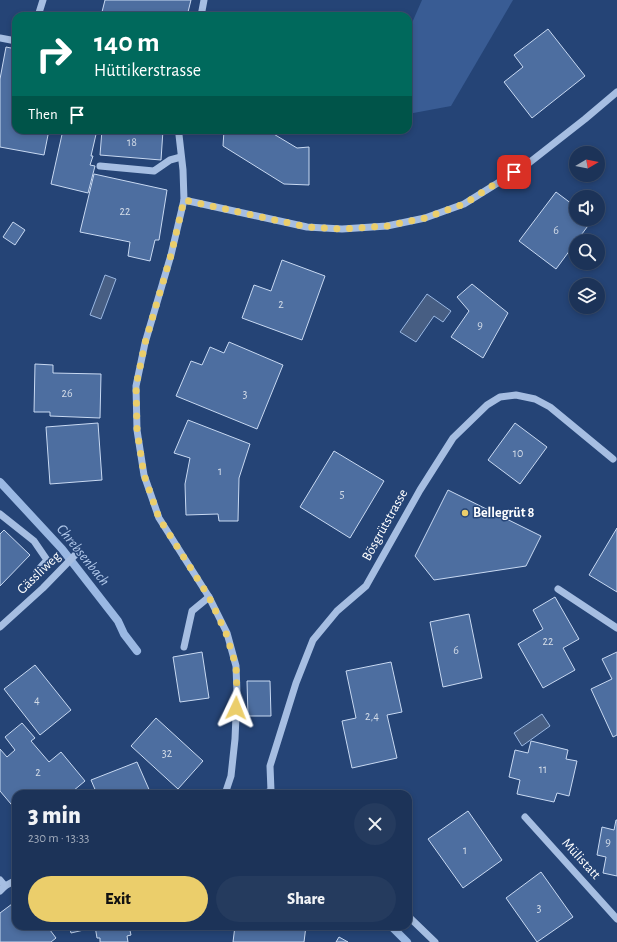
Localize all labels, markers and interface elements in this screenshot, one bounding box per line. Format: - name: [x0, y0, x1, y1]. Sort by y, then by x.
- icon: right: [28, 28, 80, 80]
- text: 140 m: [94, 29, 160, 57]
- text: Hüttikerstrasse: [94, 62, 201, 80]
- icon: arrive: [66, 104, 88, 126]
- text: Then: [28, 107, 58, 122]
- house number: 18: [127, 136, 137, 148]
- north arrow: [569, 146, 605, 182]
- map controls: [569, 146, 605, 314]
- pin: [497, 155, 531, 189]
- icon: arrive: [503, 161, 525, 183]
- button: sound: [569, 190, 605, 226]
- house number: 22: [120, 205, 131, 217]
- house number: 6: [553, 224, 559, 236]
- button: search: [569, 234, 605, 270]
- button: layers: [569, 278, 605, 314]
- house number: 2: [278, 298, 284, 310]
- house number: 9: [477, 319, 483, 331]
- house number: 26: [61, 387, 73, 399]
- house number: 3: [243, 388, 248, 400]
- house number: 10: [513, 447, 523, 459]
- house number: 1: [218, 465, 222, 477]
- street label: Bösgrütstrasse: [360, 487, 410, 563]
- house number: 5: [339, 488, 345, 500]
- place label: Bellegrüt 8: [473, 506, 534, 520]
- marker: Bellegrüt 8: [460, 508, 470, 518]
- water label: Chrebsenbach: [54, 521, 112, 589]
- street label: Gässliweg: [15, 549, 64, 597]
- house number: 22: [543, 635, 554, 647]
- house number: 6: [453, 644, 459, 656]
- position arrow: [215, 687, 257, 729]
- house number: 4: [34, 694, 40, 706]
- house number: 2,4: [365, 710, 379, 722]
- house number: 32: [162, 747, 173, 759]
- house number: 11: [539, 763, 547, 775]
- house number: 2: [35, 766, 41, 778]
- button: close: [354, 803, 396, 845]
- text: 3 min: [28, 804, 81, 828]
- text: 230 m · 13:33: [28, 832, 89, 845]
- street label: Mülistatt: [559, 836, 603, 883]
- house number: 9: [605, 836, 611, 848]
- house number: 1: [463, 844, 467, 856]
- button: Exit: [28, 876, 208, 922]
- button: Share: [216, 876, 396, 922]
- house number: 3: [537, 902, 542, 914]

